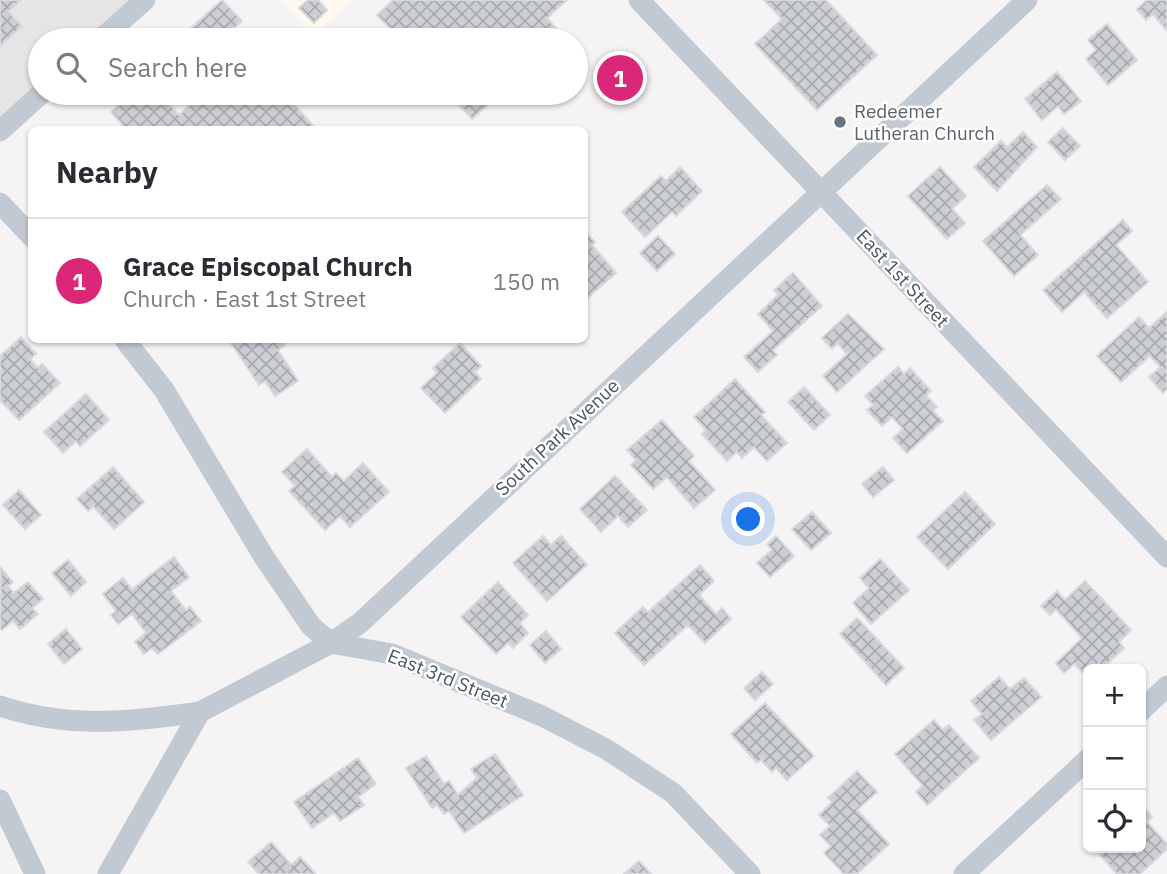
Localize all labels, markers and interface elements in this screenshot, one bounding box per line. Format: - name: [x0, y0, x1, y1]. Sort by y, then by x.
- search box: [28, 28, 588, 105]
- icon: search: [52, 48, 90, 86]
- text: Search here: [108, 50, 247, 84]
- pin: 1: [597, 52, 643, 104]
- place label: Redeemer Lutheran Church: [854, 99, 995, 145]
- marker: Redeemer Lutheran Church: [832, 114, 848, 130]
- text: Nearby: [56, 152, 158, 191]
- street label: East 1st Street: [851, 224, 955, 332]
- text: Grace Episcopal Church: [123, 249, 413, 283]
- text: 1: [72, 266, 86, 296]
- text: 150 m: [493, 266, 560, 296]
- text: Church · East 1st Street: [123, 283, 366, 313]
- street label: South Park Avenue: [490, 373, 624, 501]
- your location: [731, 502, 765, 536]
- street label: East 3rd Street: [384, 643, 512, 713]
- map controls: [1083, 664, 1146, 853]
- button: +: [1083, 664, 1146, 727]
- button: −: [1083, 727, 1146, 790]
- button: locate: [1083, 790, 1146, 853]

